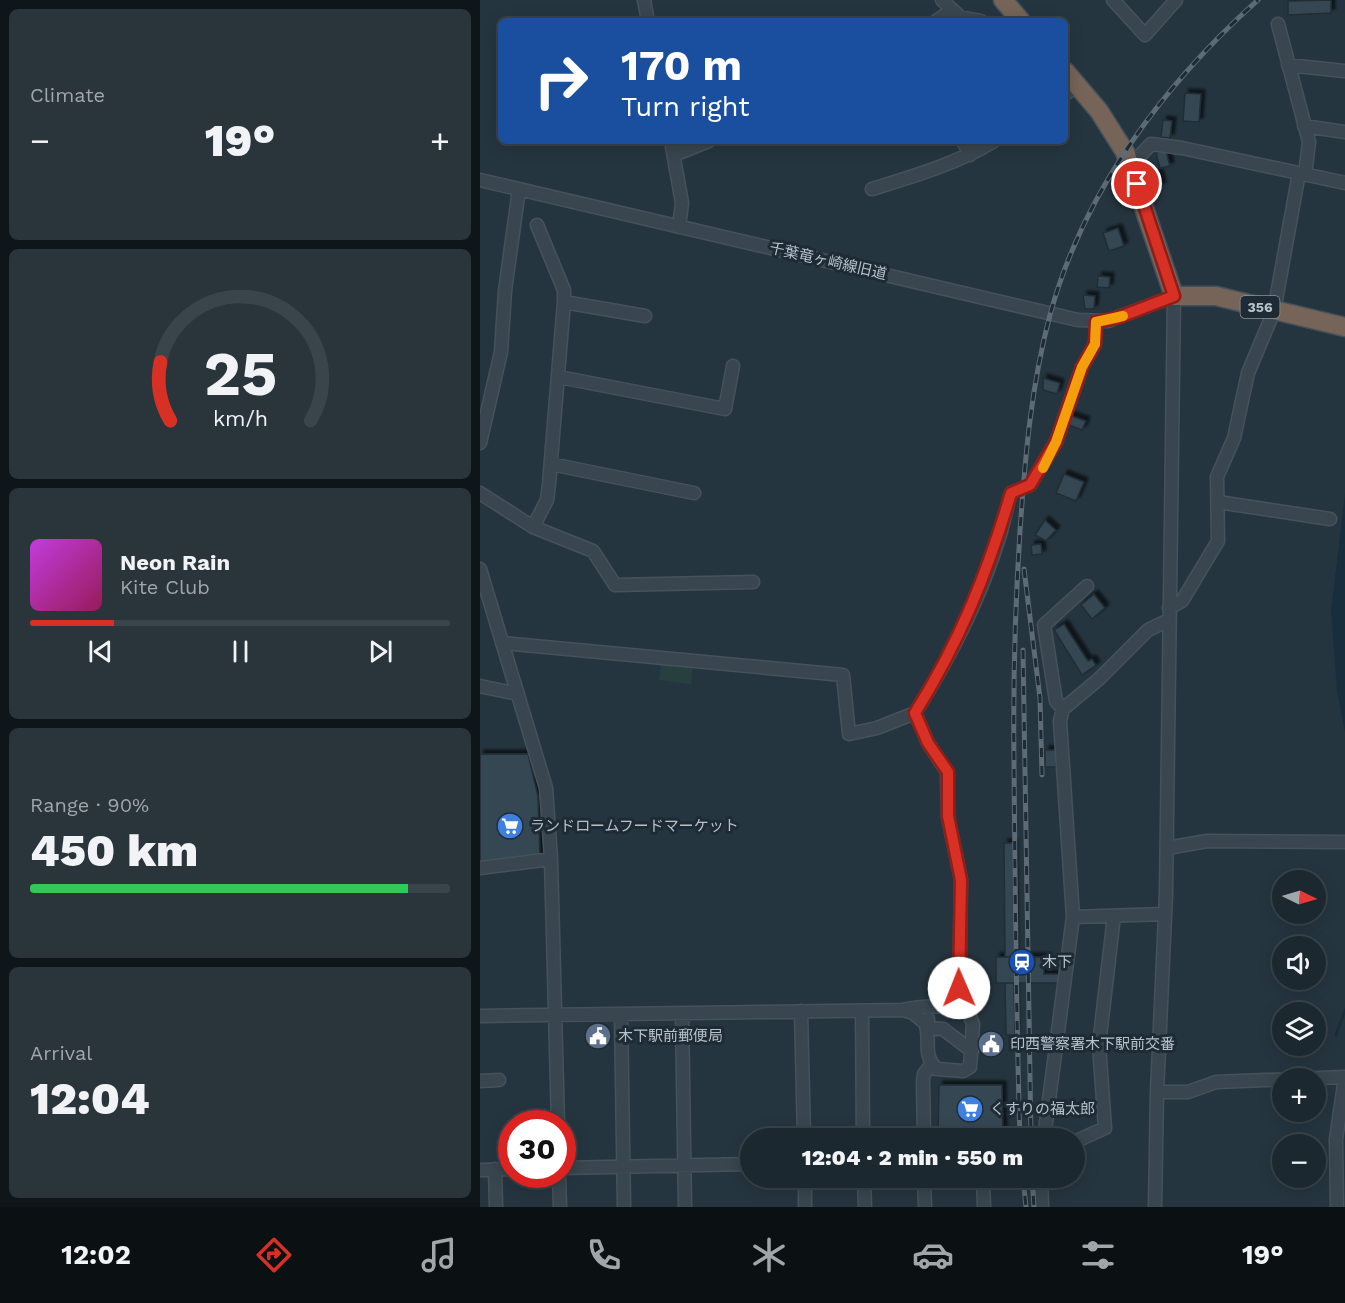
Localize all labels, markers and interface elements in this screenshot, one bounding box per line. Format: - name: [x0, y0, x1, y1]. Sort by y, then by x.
- text: 170 m: [621, 41, 742, 90]
- icon: right: [522, 42, 600, 120]
- text: Climate: [30, 83, 105, 107]
- text: Turn right: [621, 91, 750, 123]
- text: 19°: [205, 114, 275, 167]
- text: −: [30, 121, 50, 160]
- text: +: [430, 121, 450, 160]
- pin: [1111, 158, 1162, 209]
- icon: arrive: [1120, 167, 1153, 200]
- street label: 千葉竜ヶ崎線旧道: [768, 239, 888, 283]
- road number: 356: [1240, 296, 1280, 318]
- text: 25: [203, 337, 277, 410]
- text: km/h: [212, 406, 268, 431]
- text: Neon Rain: [120, 550, 230, 575]
- text: Kite Club: [120, 575, 210, 599]
- icon: previous: [84, 635, 117, 668]
- icon: pause: [224, 635, 257, 668]
- icon: next: [364, 635, 397, 668]
- text: Range · 90%: [30, 793, 149, 817]
- supermarket icon: ランドロームフードマーケット: [495, 811, 525, 841]
- place label: ランドロームフードマーケット: [530, 817, 739, 835]
- text: 450 km: [30, 824, 198, 877]
- north arrow: [1272, 870, 1326, 924]
- map controls: [1272, 870, 1326, 1188]
- button: sound: [1272, 936, 1326, 990]
- station icon: 木下: [1007, 947, 1037, 977]
- place label: 木下: [1042, 953, 1072, 971]
- position arrow: [927, 956, 991, 1020]
- button: layers: [1272, 1002, 1326, 1056]
- public building icon: 木下駅前郵便局: [583, 1021, 613, 1051]
- place label: 木下駅前郵便局: [618, 1027, 723, 1045]
- public building icon: 印西警察署木下駅前交番: [976, 1029, 1006, 1059]
- place label: 印西警察署木下駅前交番: [1010, 1035, 1175, 1053]
- text: Arrival: [30, 1041, 92, 1065]
- button: +: [1272, 1068, 1326, 1122]
- text: 12:04: [30, 1072, 150, 1125]
- supermarket icon: くすりの福太郎: [955, 1094, 985, 1124]
- place label: くすりの福太郎: [990, 1100, 1095, 1118]
- speed limit sign: 30: [498, 1110, 576, 1188]
- button: −: [1272, 1134, 1326, 1188]
- text: 12:04 · 2 min · 550 m: [802, 1145, 1023, 1170]
- icon: directions: [253, 1234, 295, 1276]
- icon: music: [418, 1234, 460, 1276]
- icon: phone: [583, 1234, 625, 1276]
- icon: climate: [748, 1234, 790, 1276]
- icon: car: [912, 1234, 954, 1276]
- icon: filters: [1077, 1234, 1119, 1276]
- text: 12:02: [61, 1239, 131, 1271]
- text: 19°: [1242, 1239, 1284, 1271]

